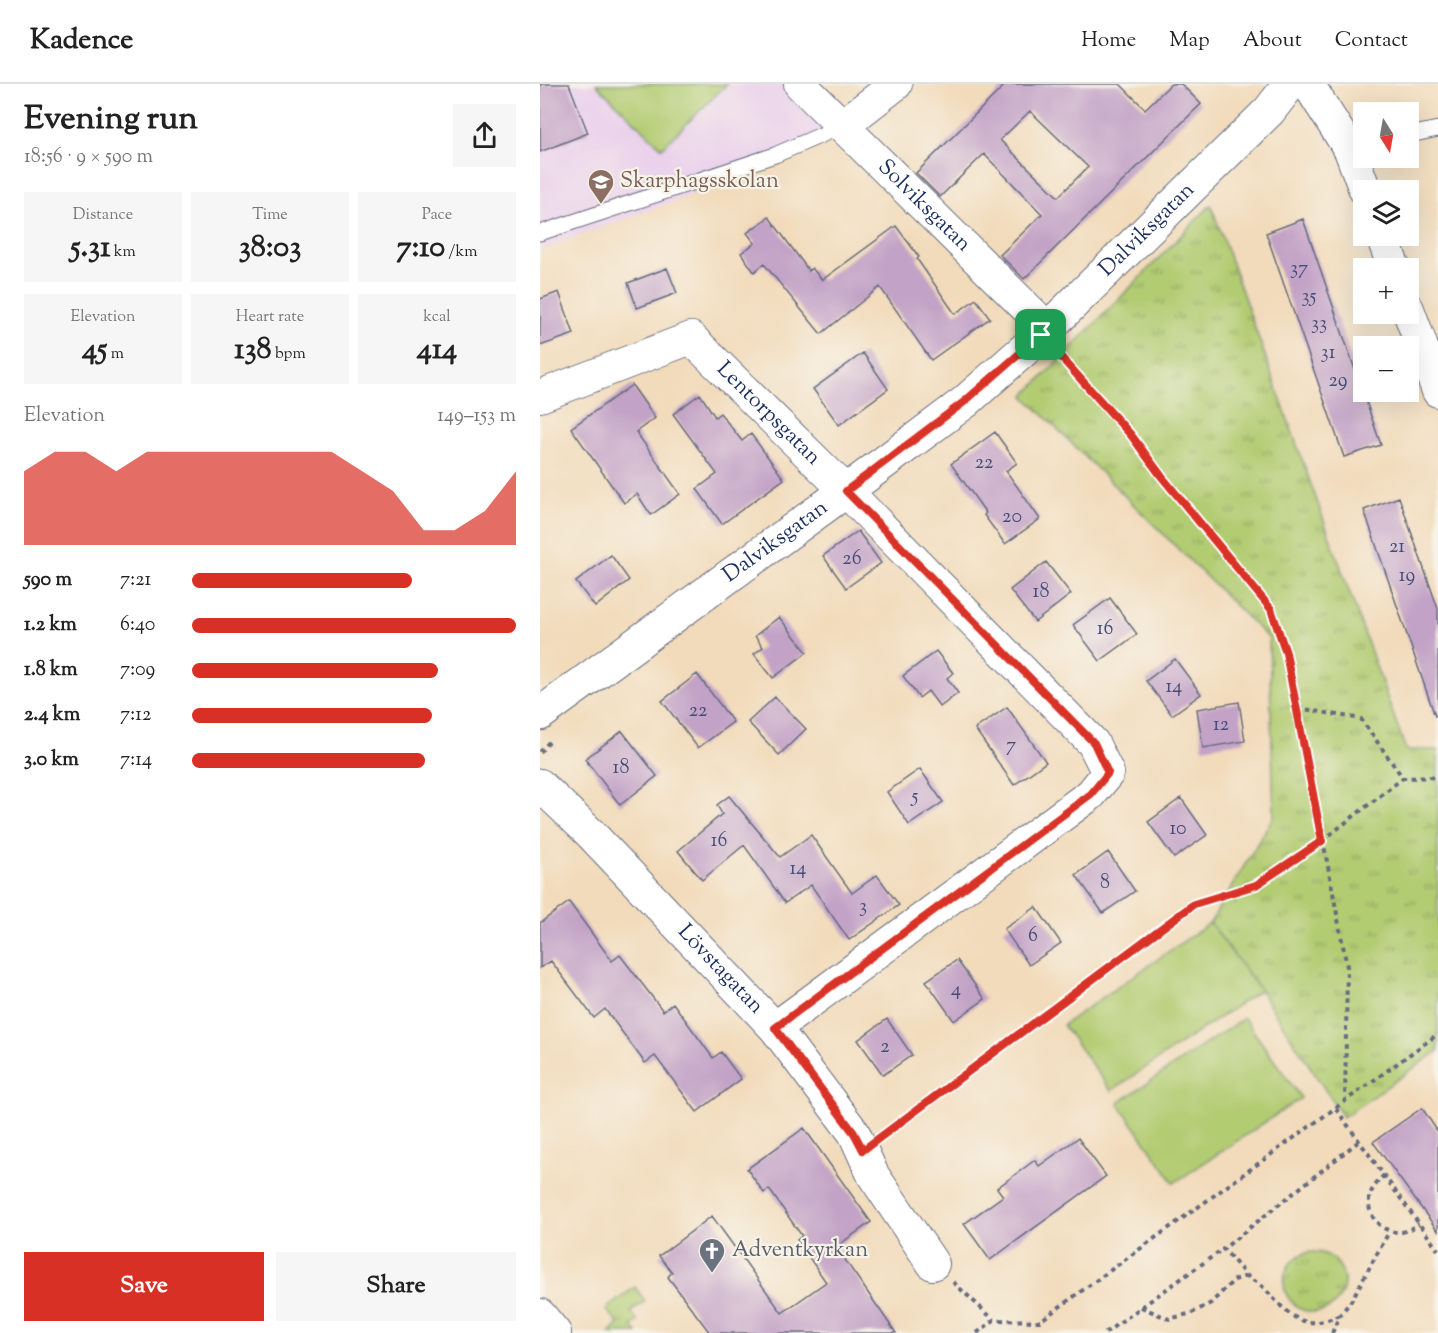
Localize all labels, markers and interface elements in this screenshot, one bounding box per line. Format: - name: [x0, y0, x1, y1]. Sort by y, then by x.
- text: Kadence: [30, 21, 133, 61]
- text: Home: [1081, 26, 1136, 56]
- text: Map: [1169, 26, 1210, 56]
- text: About: [1243, 26, 1302, 56]
- text: Contact: [1335, 26, 1408, 56]
- text: Evening run: [24, 96, 198, 144]
- north arrow: [1353, 102, 1419, 168]
- map controls: [1353, 102, 1419, 402]
- button: share: [453, 104, 516, 167]
- text: 18:56 · 9 × 590 m: [24, 143, 153, 172]
- street label: Solviksgatan: [870, 152, 978, 260]
- place label: Skarphagsskolan: [620, 166, 779, 198]
- school or university icon: Skarphagsskolan: [586, 167, 616, 205]
- street label: Dalviksgatan: [1092, 176, 1203, 285]
- button: layers: [1353, 180, 1419, 246]
- text: Distance: [73, 204, 133, 227]
- text: Time: [252, 204, 288, 227]
- text: Pace: [422, 204, 452, 227]
- text: 5.31: [70, 227, 110, 270]
- text: 38:03: [239, 227, 301, 270]
- text: 7:10: [397, 227, 445, 270]
- text: km: [110, 241, 136, 264]
- text: /km: [445, 241, 477, 264]
- house number: 37: [1290, 255, 1308, 284]
- button: +: [1353, 258, 1419, 324]
- house number: 35: [1302, 283, 1317, 312]
- text: Elevation: [71, 306, 135, 329]
- text: Heart rate: [236, 306, 304, 329]
- text: kcal: [423, 306, 451, 329]
- pin: [1015, 309, 1066, 360]
- house number: 33: [1311, 310, 1327, 339]
- icon: arrive: [1024, 318, 1057, 351]
- text: 45: [82, 329, 107, 372]
- text: 138: [234, 329, 272, 372]
- text: 414: [417, 329, 457, 372]
- button: −: [1353, 336, 1419, 402]
- house number: 31: [1321, 339, 1336, 368]
- text: m: [107, 343, 124, 366]
- text: bpm: [272, 343, 306, 366]
- street label: Lentorpsgatan: [708, 355, 828, 473]
- house number: 29: [1328, 367, 1348, 396]
- text: Elevation: [24, 402, 105, 431]
- text: 149–153 m: [437, 402, 516, 431]
- house number: 22: [975, 449, 993, 478]
- street label: Dalviksgatan: [717, 493, 835, 591]
- house number: 20: [1002, 503, 1022, 532]
- house number: 21: [1389, 533, 1405, 562]
- house number: 26: [842, 545, 862, 574]
- house number: 19: [1399, 562, 1415, 591]
- text: 590 m: [24, 566, 72, 595]
- text: 7:21: [120, 566, 151, 595]
- house number: 18: [1033, 578, 1049, 607]
- text: 1.2 km: [24, 611, 77, 640]
- text: 6:40: [120, 611, 155, 640]
- house number: 16: [1097, 615, 1113, 644]
- text: 1.8 km: [24, 656, 78, 685]
- text: 7:09: [120, 656, 155, 685]
- house number: 14: [1166, 673, 1182, 702]
- house number: 22: [689, 697, 707, 726]
- text: 2.4 km: [24, 701, 80, 730]
- text: 7:12: [120, 701, 151, 730]
- house number: 12: [1213, 711, 1229, 740]
- house number: 7: [1006, 732, 1016, 761]
- text: 3.0 km: [24, 746, 79, 775]
- text: 7:14: [120, 746, 152, 775]
- house number: 18: [613, 754, 629, 783]
- house number: 5: [911, 783, 919, 812]
- house number: 10: [1169, 815, 1187, 844]
- house number: 16: [711, 827, 727, 856]
- house number: 14: [790, 855, 806, 884]
- house number: 8: [1100, 869, 1110, 898]
- house number: 3: [859, 893, 867, 922]
- street label: Lövstagatan: [669, 918, 771, 1022]
- house number: 6: [1028, 922, 1038, 951]
- house number: 4: [951, 976, 961, 1005]
- house number: 2: [880, 1033, 890, 1062]
- place label: Adventkyrkan: [732, 1235, 868, 1267]
- church icon: Adventkyrkan: [697, 1236, 727, 1274]
- button: Save: [24, 1252, 264, 1321]
- button: Share: [276, 1252, 516, 1321]

